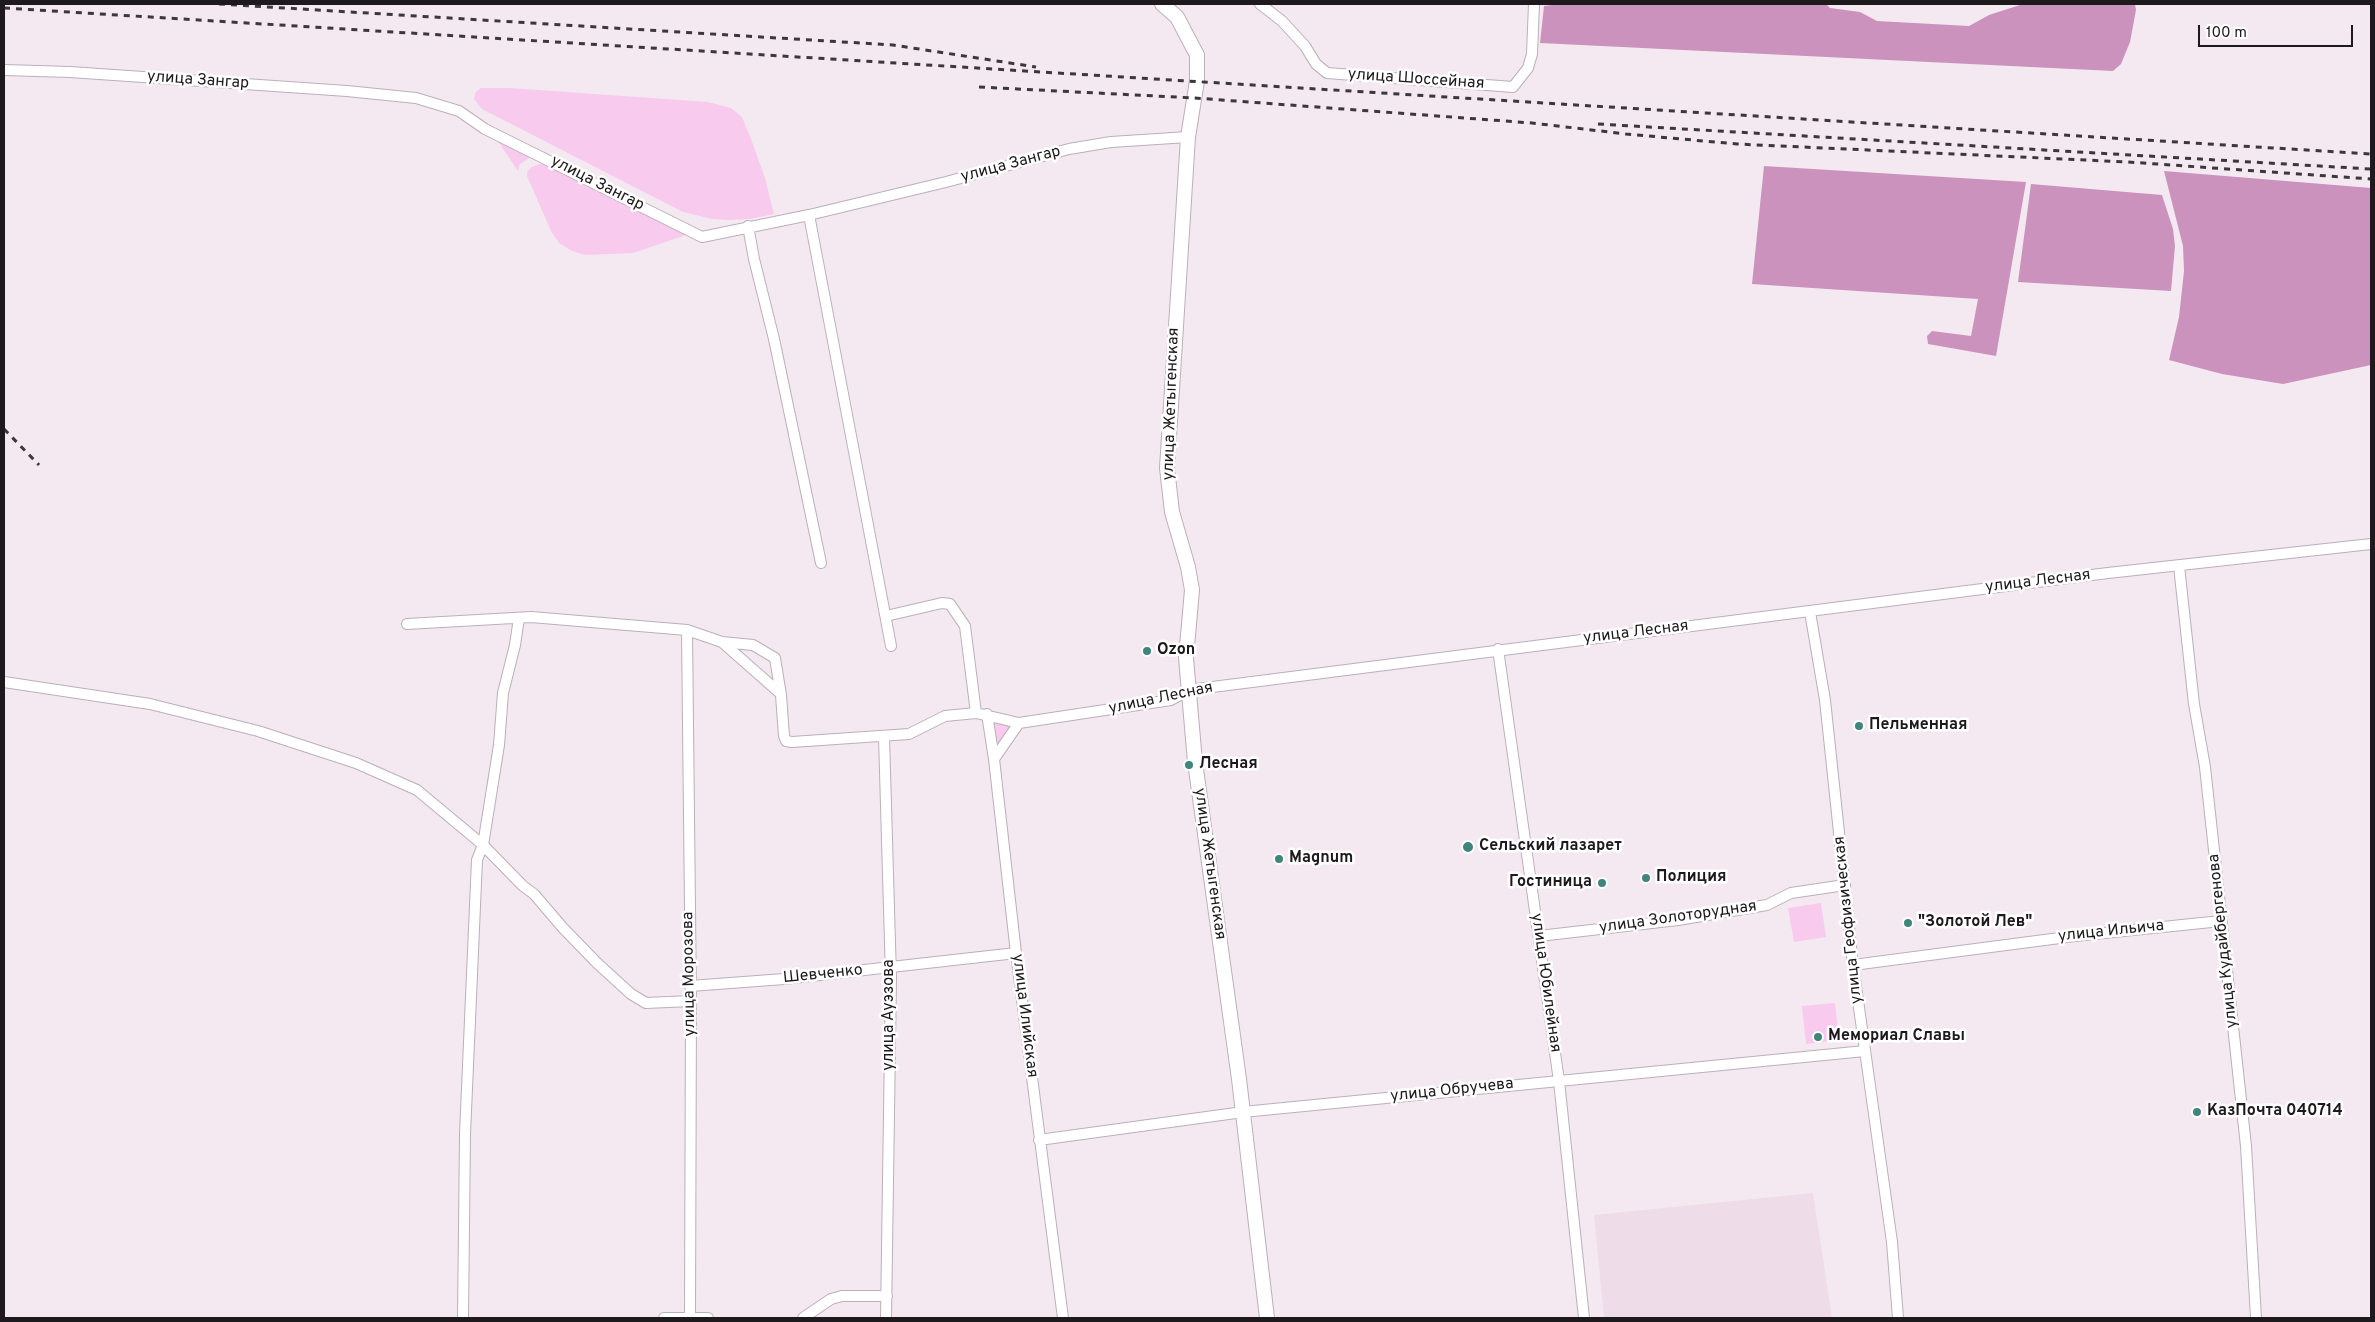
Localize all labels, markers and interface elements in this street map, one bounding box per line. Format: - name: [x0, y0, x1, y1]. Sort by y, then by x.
- scale bar: [2200, 15, 2355, 47]
- text: 100 m: [2206, 24, 2247, 43]
- street label: улица Шоссейная: [1347, 66, 1485, 94]
- street label: улица Зангар: [146, 68, 250, 94]
- street label: улица Зангар: [959, 142, 1063, 188]
- street label: улица Зангар: [547, 152, 647, 216]
- street label: улица Жетыгенская: [1160, 327, 1184, 481]
- street label: улица Лесная: [1984, 566, 2092, 598]
- street label: улица Лесная: [1582, 617, 1690, 649]
- place label: Ozon: [1157, 641, 1195, 661]
- marker: Ozon: [1141, 645, 1153, 657]
- street label: улица Лесная: [1107, 679, 1215, 719]
- place label: Пельменная: [1869, 716, 1967, 736]
- marker: Пельменная: [1853, 720, 1865, 732]
- place label: Лесная: [1199, 755, 1258, 775]
- marker: Лесная: [1183, 759, 1195, 771]
- street label: улица Жетыгенская: [1189, 787, 1229, 941]
- street label: улица Геофизическая: [1831, 835, 1867, 1005]
- place label: Сельский лазарет: [1479, 837, 1622, 857]
- marker: Сельский лазарет: [1461, 840, 1475, 854]
- place label: Magnum: [1289, 849, 1353, 869]
- marker: Magnum: [1273, 853, 1285, 865]
- street label: улица Кудайбергенова: [2205, 853, 2243, 1029]
- place label: Полиция: [1656, 868, 1726, 888]
- marker: Полиция: [1640, 872, 1652, 884]
- place label: Гостиница: [1509, 873, 1592, 893]
- marker: Гостиница: [1596, 877, 1608, 889]
- street label: улица Золоторудная: [1598, 897, 1758, 939]
- street label: улица Морозова: [679, 911, 701, 1037]
- street label: улица Юбилейная: [1526, 912, 1564, 1054]
- place label: "Золотой Лев": [1918, 913, 2032, 933]
- marker: "Золотой Лев": [1902, 917, 1914, 929]
- street label: улица Ильича: [2057, 917, 2165, 947]
- street label: улица Илийская: [1007, 953, 1041, 1079]
- street label: улица Ауэзова: [880, 959, 900, 1071]
- street label: Шевченко: [782, 961, 864, 989]
- place label: Мемориал Славы: [1828, 1027, 1965, 1047]
- marker: Мемориал Славы: [1812, 1031, 1824, 1043]
- street label: улица Обручева: [1389, 1075, 1515, 1107]
- place label: КазПочта 040714: [2207, 1102, 2343, 1122]
- marker: КазПочта 040714: [2191, 1106, 2203, 1118]

